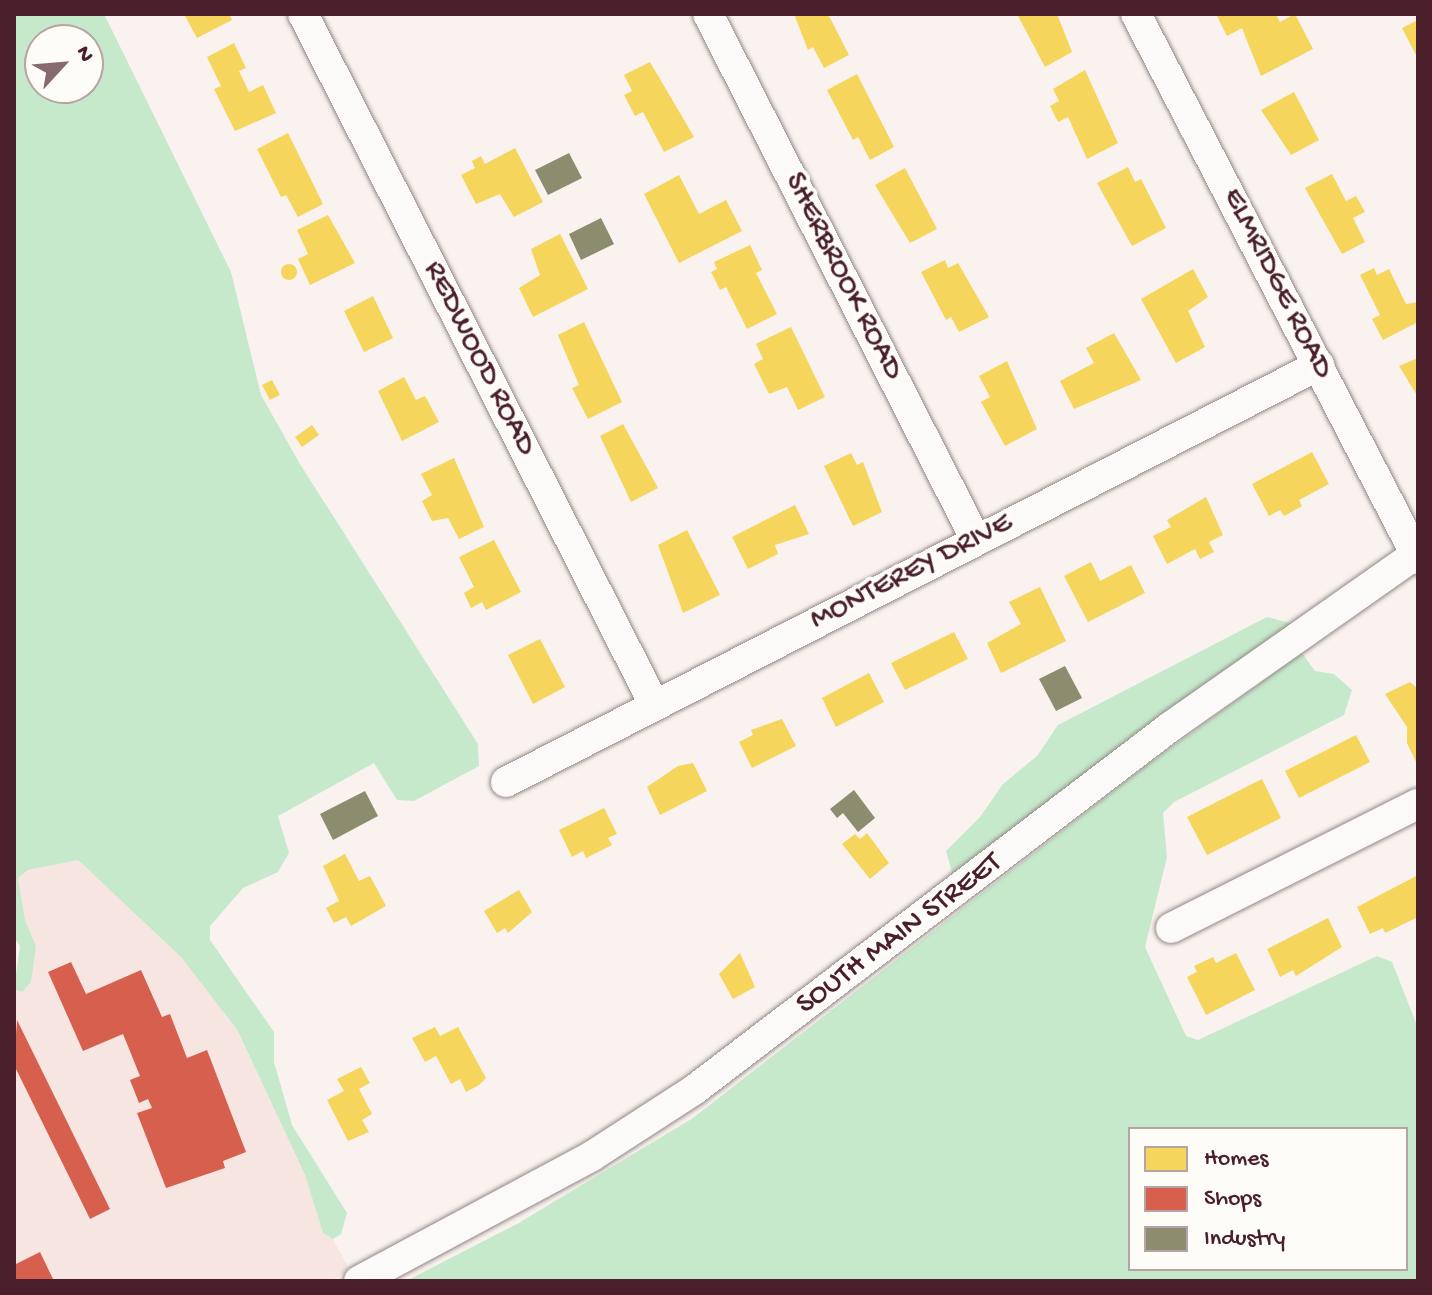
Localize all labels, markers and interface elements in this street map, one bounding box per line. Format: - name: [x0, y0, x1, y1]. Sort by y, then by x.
- north arrow: [24, 24, 104, 104]
- text: N: [69, 42, 99, 67]
- street label: SHERBROOK ROAD: [774, 168, 910, 386]
- street label: ELMRIDGE ROAD: [1213, 183, 1339, 385]
- street label: REDWOOD ROAD: [414, 256, 542, 462]
- street label: MONTEREY DRIVE: [805, 507, 1019, 639]
- street label: SOUTH MAIN STREET: [790, 846, 1010, 1024]
- legend: [1128, 1127, 1408, 1271]
- text: Homes: [1204, 1145, 1268, 1174]
- text: Shops: [1204, 1185, 1261, 1214]
- text: Industry: [1204, 1225, 1285, 1254]

